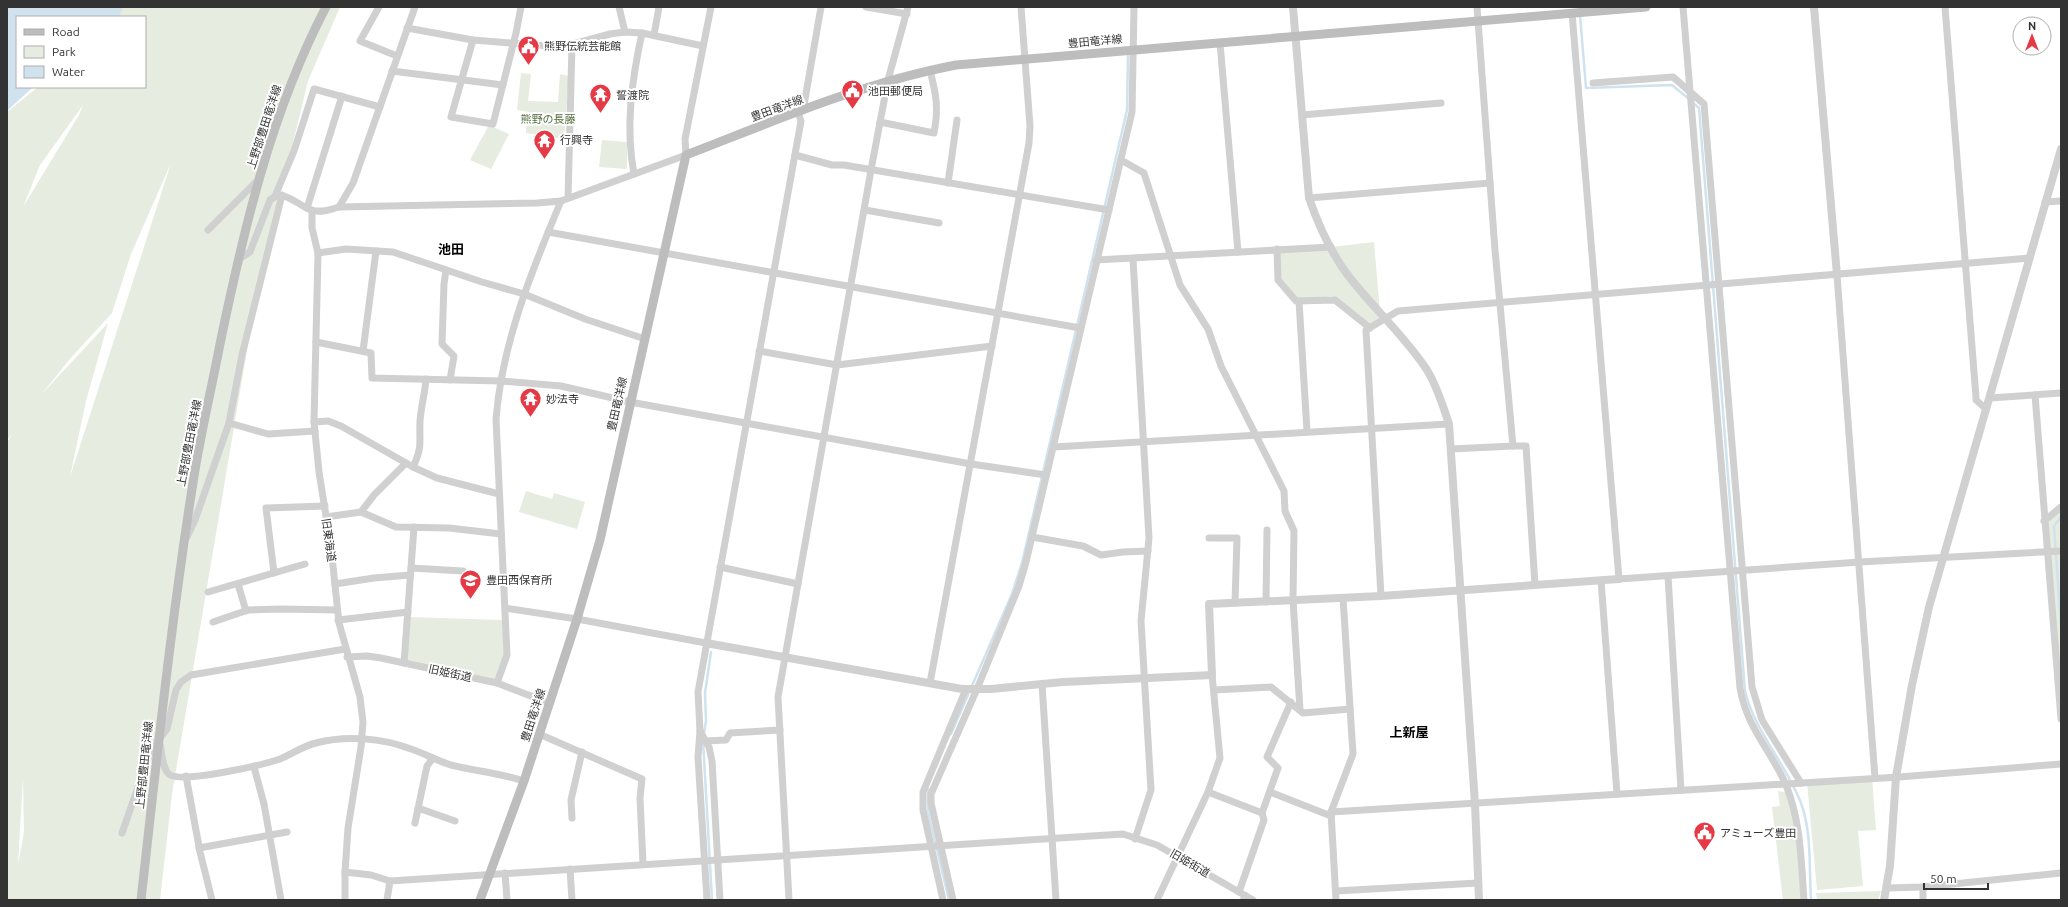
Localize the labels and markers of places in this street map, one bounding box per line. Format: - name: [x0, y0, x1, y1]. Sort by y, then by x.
- public building icon: 熊野伝統芸能館: [516, 33, 542, 66]
- place label: 熊野伝統芸能館: [544, 40, 621, 52]
- public building icon: 池田郵便局: [839, 78, 865, 111]
- temple icon: 誓渡院: [588, 82, 614, 115]
- place label: 池田郵便局: [868, 85, 923, 97]
- place label: 誓渡院: [616, 89, 649, 101]
- temple icon: 行興寺: [532, 127, 558, 160]
- place label: 行興寺: [560, 134, 593, 146]
- temple icon: 妙法寺: [518, 386, 544, 419]
- place label: 妙法寺: [546, 393, 579, 405]
- school or university icon: 豊田西保育所: [458, 567, 484, 600]
- place label: 豊田西保育所: [486, 574, 553, 586]
- public building icon: アミューズ豊田: [1691, 820, 1717, 853]
- place label: アミューズ豊田: [1720, 827, 1796, 839]

